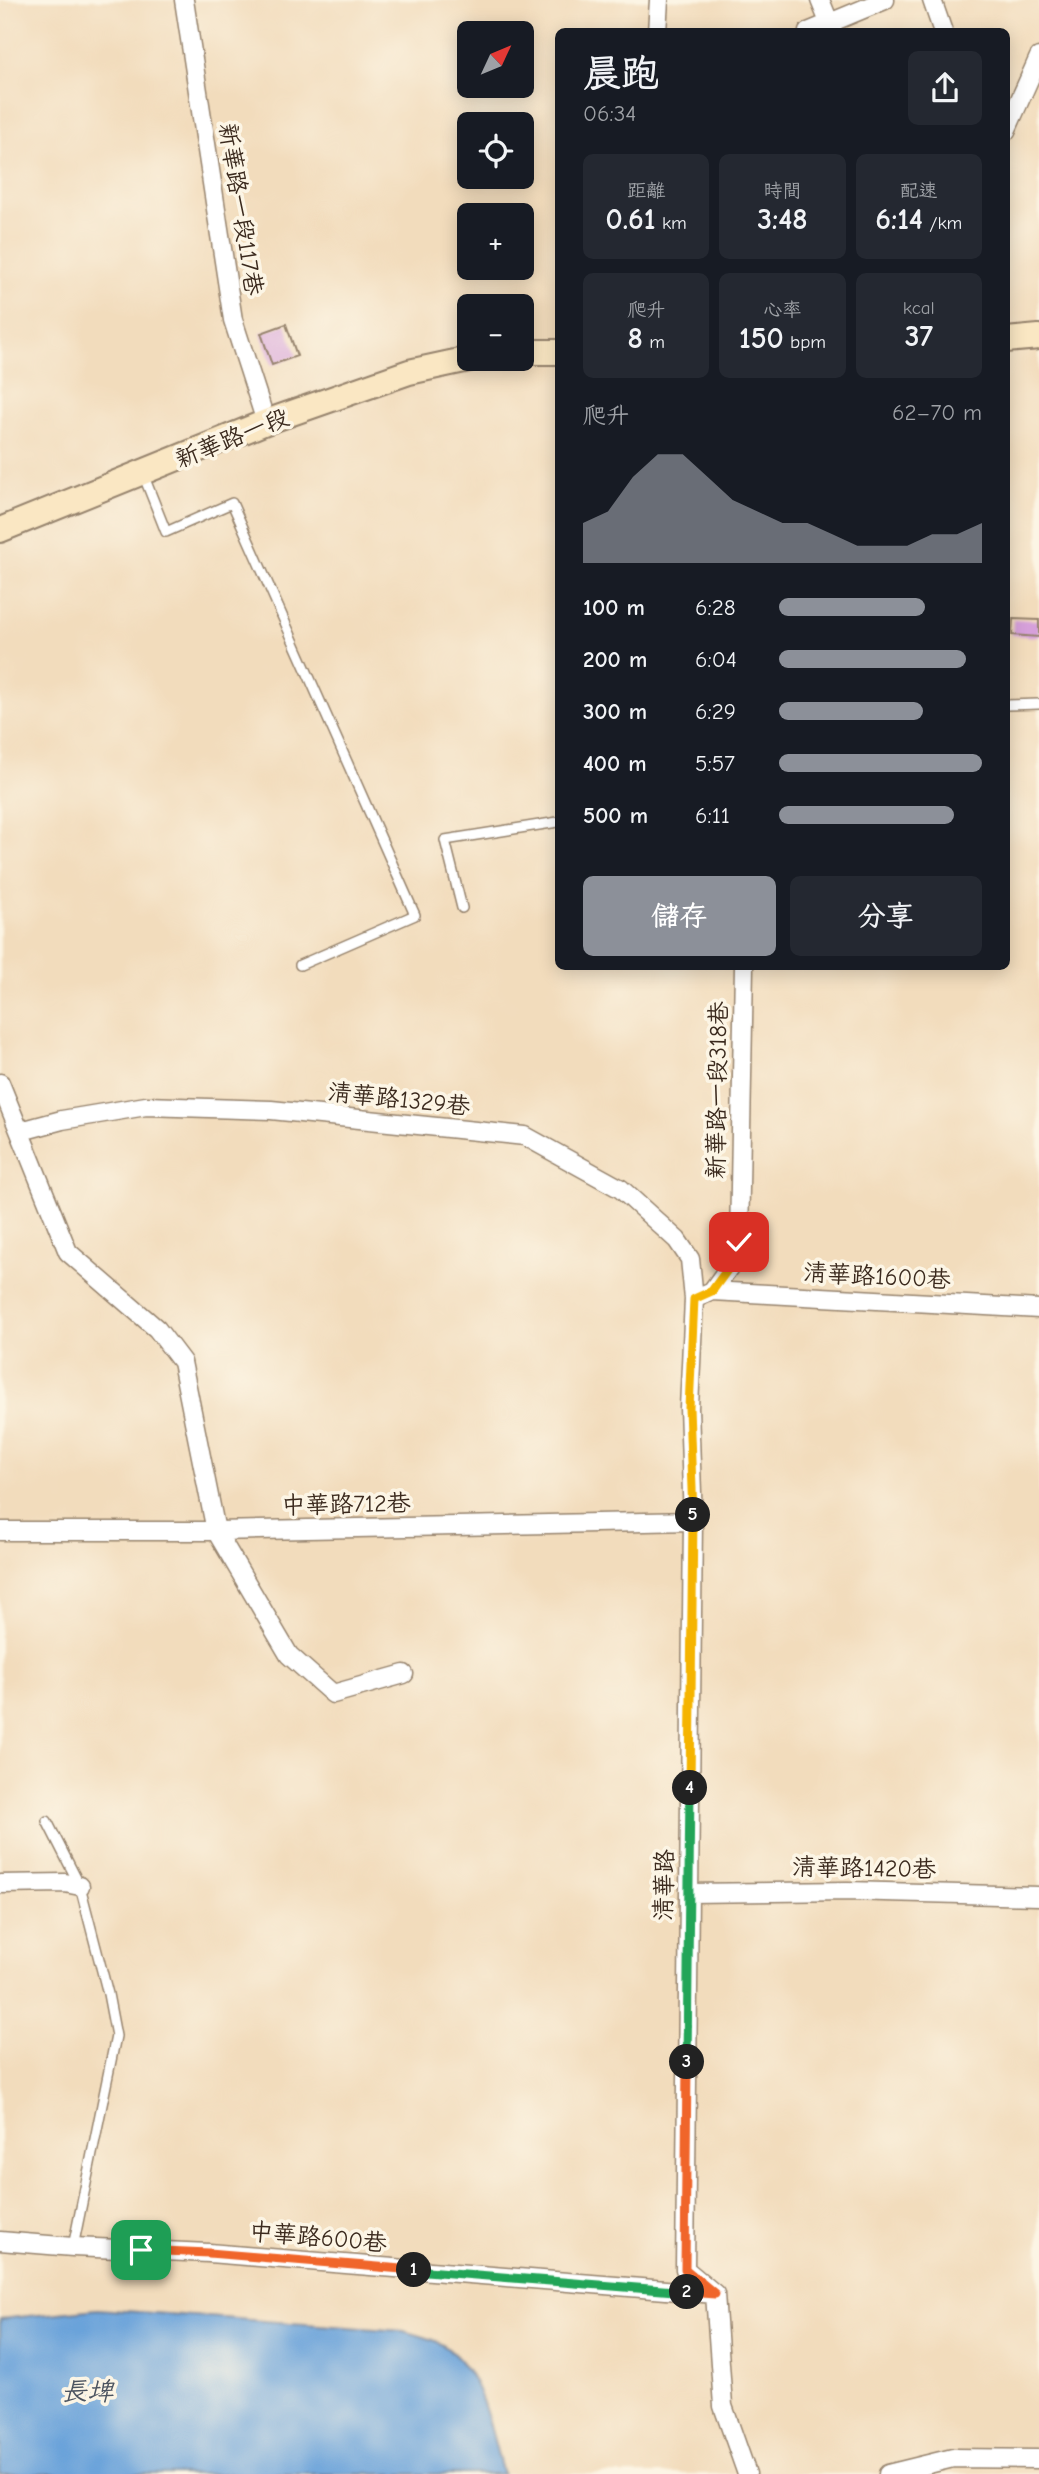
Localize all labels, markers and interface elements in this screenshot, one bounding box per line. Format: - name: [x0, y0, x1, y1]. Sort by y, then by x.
- north arrow: [457, 21, 534, 98]
- map controls: [457, 21, 534, 371]
- button: share: [908, 51, 982, 125]
- text: 晨跑: [583, 52, 659, 96]
- text: 06:34: [583, 100, 636, 127]
- button: locate: [457, 112, 534, 189]
- street label: 新華路一段117巷: [214, 121, 268, 297]
- text: 距離: [627, 180, 665, 202]
- text: 時間: [763, 180, 802, 202]
- text: 配速: [900, 180, 938, 202]
- text: 0.61: [605, 202, 656, 237]
- text: 3:48: [757, 202, 808, 237]
- text: 6:14: [875, 202, 923, 237]
- button: +: [457, 203, 534, 280]
- text: km: [656, 212, 687, 234]
- text: /km: [923, 212, 962, 234]
- button: −: [457, 294, 534, 371]
- text: kcal: [903, 297, 935, 319]
- text: 爬升: [627, 299, 665, 321]
- text: 心率: [763, 299, 802, 321]
- text: 37: [905, 319, 933, 354]
- text: 8: [627, 321, 643, 356]
- text: 150: [739, 321, 784, 356]
- text: m: [643, 331, 665, 353]
- text: bpm: [784, 331, 826, 353]
- text: 62–70 m: [892, 399, 982, 426]
- text: 爬升: [583, 402, 629, 429]
- street label: 新華路一段: [171, 403, 293, 473]
- text: 100 m: [583, 594, 645, 621]
- text: 6:28: [695, 594, 736, 621]
- text: 200 m: [583, 646, 647, 673]
- text: 6:04: [695, 646, 737, 673]
- text: 300 m: [583, 698, 647, 725]
- text: 6:29: [695, 698, 736, 725]
- text: 400 m: [583, 750, 647, 777]
- text: 5:57: [695, 750, 735, 777]
- text: 500 m: [583, 802, 648, 829]
- text: 6:11: [695, 802, 730, 829]
- button: 儲存: [583, 876, 776, 956]
- button: 分享: [790, 876, 982, 956]
- street label: 新華路一段318巷: [701, 1001, 733, 1179]
- street label: 清華路1329巷: [326, 1078, 472, 1120]
- pin: [709, 1212, 769, 1272]
- icon: check: [720, 1223, 758, 1261]
- street label: 清華路1600巷: [802, 1258, 952, 1294]
- street label: 中華路712巷: [281, 1489, 411, 1519]
- pin: 5: [676, 1498, 710, 1532]
- text: 5: [687, 1503, 698, 1525]
- pin: 4: [672, 1770, 708, 1806]
- text: 4: [685, 1776, 694, 1798]
- street label: 清華路: [649, 1849, 679, 1921]
- street label: 清華路1420巷: [792, 1853, 936, 1883]
- pin: 3: [670, 2044, 704, 2080]
- text: 3: [682, 2050, 691, 2072]
- street label: 中華路600巷: [248, 2217, 388, 2257]
- pin: [111, 2220, 171, 2280]
- icon: arrive: [122, 2231, 160, 2269]
- pin: 1: [396, 2252, 432, 2288]
- text: 1: [410, 2258, 417, 2280]
- pin: 2: [670, 2274, 704, 2310]
- text: 2: [682, 2280, 691, 2302]
- water label: 長埤: [61, 2377, 115, 2407]

